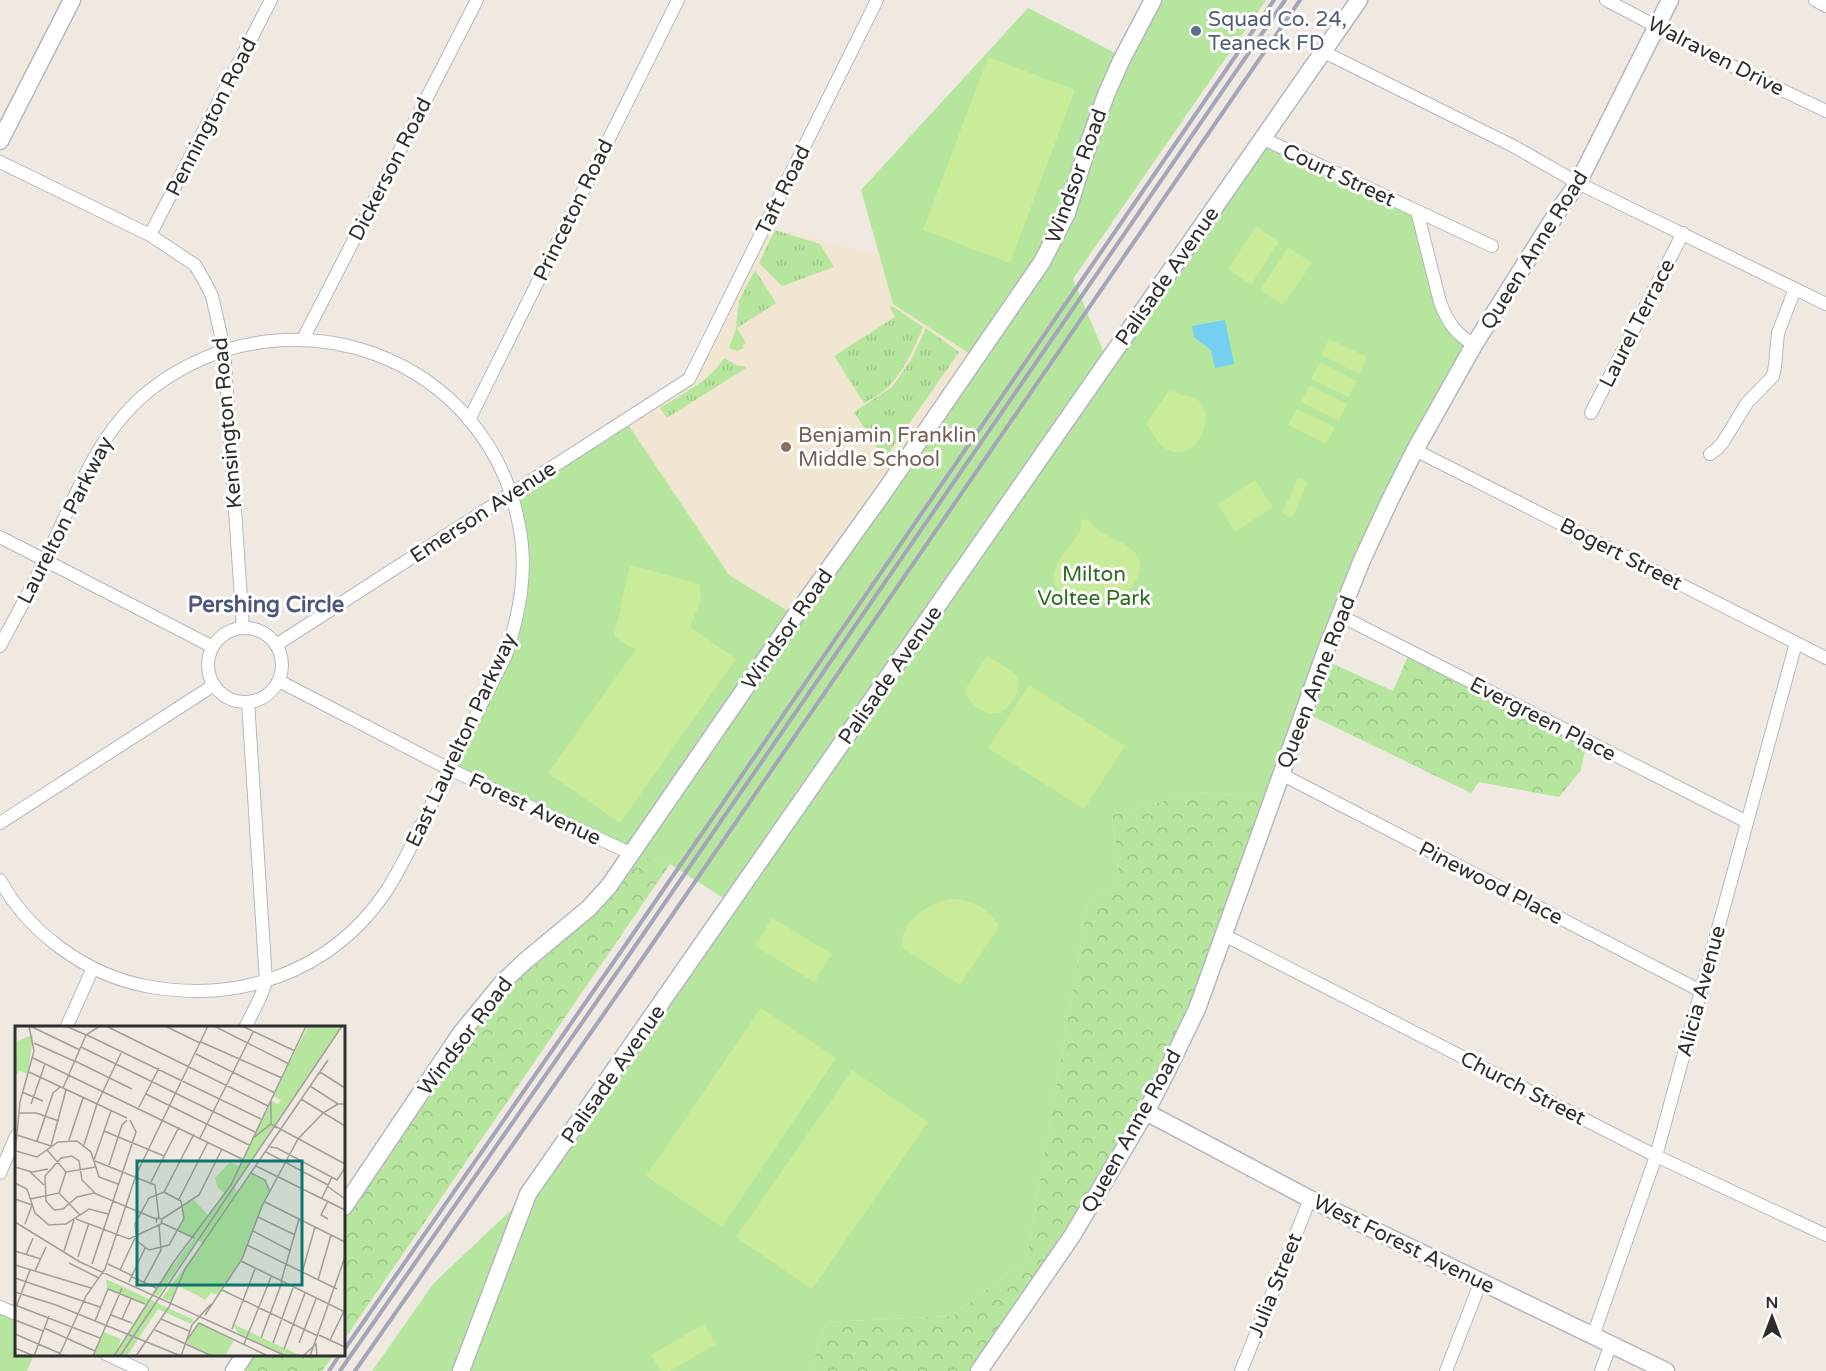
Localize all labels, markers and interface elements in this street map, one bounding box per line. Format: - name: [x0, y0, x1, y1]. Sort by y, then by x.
- place label: Squad Co. 24, Teaneck FD: [1208, 7, 1347, 56]
- street label: Walraven Drive: [1643, 11, 1788, 102]
- marker: Squad Co. 24, Teaneck FD: [1189, 24, 1203, 38]
- street label: Pennington Road: [161, 34, 262, 201]
- street label: Dickerson Road: [344, 94, 437, 245]
- street label: Windsor Road: [1041, 105, 1112, 247]
- street label: Princeton Road: [528, 135, 619, 285]
- street label: Court Street: [1279, 138, 1399, 212]
- street label: Taft Road: [751, 141, 816, 239]
- street label: Queen Anne Road: [1475, 166, 1593, 334]
- street label: Palisade Avenue: [1110, 202, 1225, 350]
- street label: Laurel Terrace: [1594, 255, 1681, 392]
- street label: Kensington Road: [208, 336, 247, 510]
- place label: Benjamin Franklin Middle School: [798, 423, 977, 472]
- street label: Laurelton Parkway: [12, 432, 118, 608]
- marker: Benjamin Franklin Middle School: [779, 440, 793, 454]
- street label: Emerson Avenue: [406, 456, 561, 569]
- street label: Bogert Street: [1555, 513, 1686, 596]
- park label: Milton Voltee Park: [1037, 562, 1151, 611]
- street label: Windsor Road: [737, 564, 838, 694]
- district label: Pershing Circle: [188, 592, 344, 618]
- street label: Queen Anne Road: [1272, 592, 1361, 772]
- street label: Palisade Avenue: [833, 601, 948, 749]
- street label: East Laurelton Parkway: [401, 629, 522, 851]
- street label: Evergreen Place: [1466, 672, 1620, 767]
- street label: Forest Avenue: [465, 768, 605, 851]
- street label: Pinewood Place: [1414, 836, 1567, 931]
- street label: Alicia Avenue: [1672, 923, 1731, 1059]
- street label: Windsor Road: [413, 972, 518, 1100]
- street label: Palisade Avenue: [556, 1000, 671, 1148]
- inset map: [15, 1026, 345, 1356]
- street label: Queen Anne Road: [1076, 1045, 1187, 1217]
- street label: Church Street: [1456, 1046, 1590, 1131]
- street label: West Forest Avenue: [1309, 1190, 1499, 1299]
- street label: Julia Street: [1243, 1229, 1308, 1341]
- north arrow: [1742, 1287, 1802, 1347]
- text: N: [1766, 1293, 1778, 1313]

